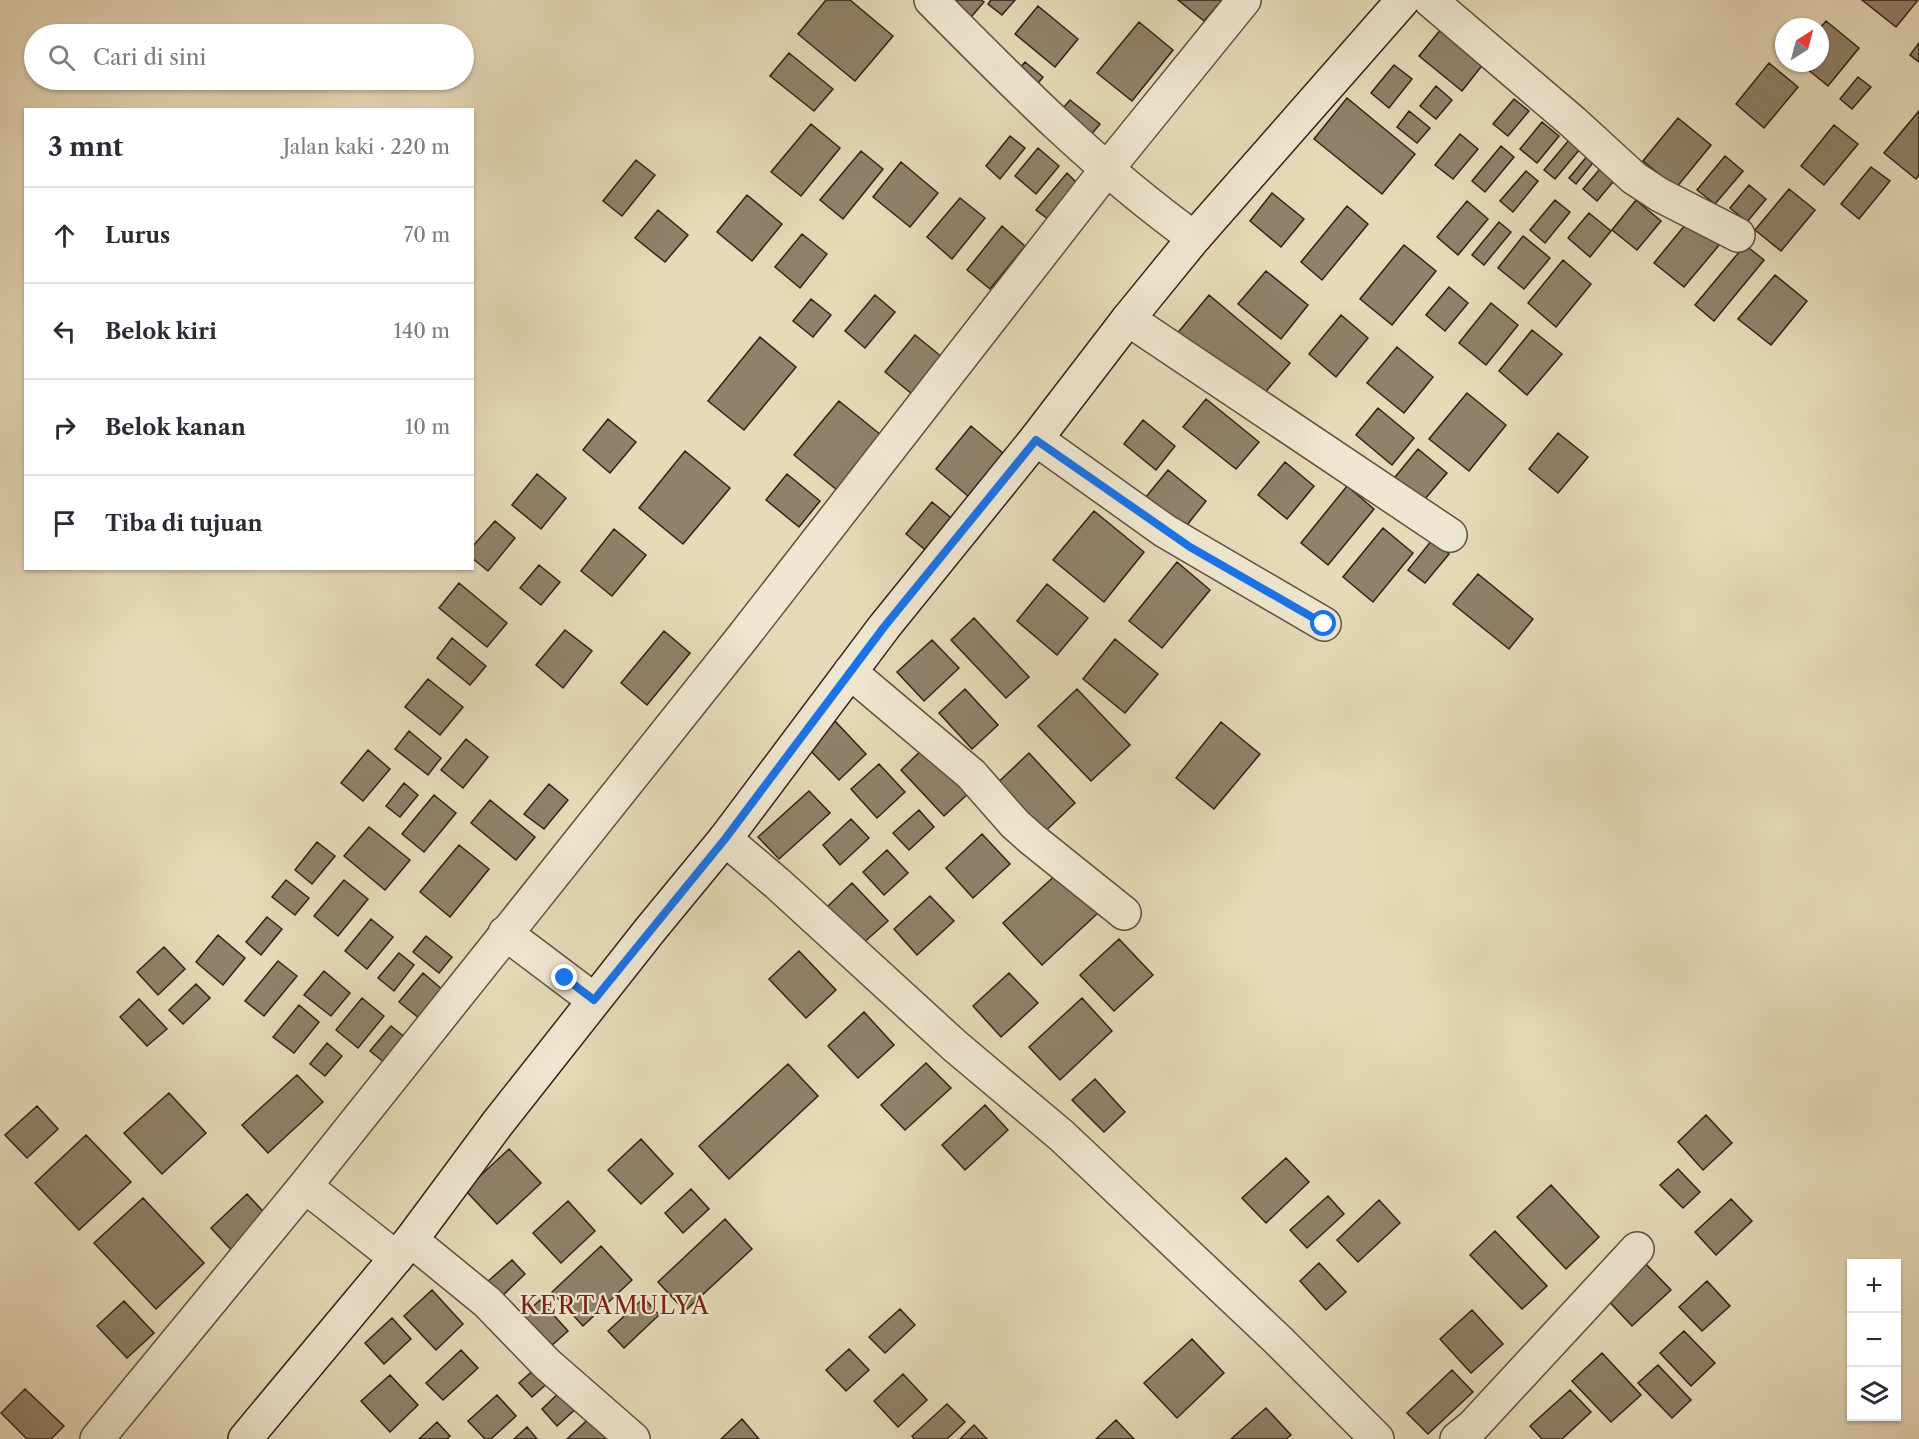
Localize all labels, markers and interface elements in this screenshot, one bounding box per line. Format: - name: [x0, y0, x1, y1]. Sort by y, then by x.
- north arrow: [1775, 18, 1829, 72]
- search box: [24, 24, 474, 90]
- icon: search: [45, 41, 78, 74]
- text: Cari di sini: [93, 44, 206, 71]
- text: 3 mnt: [48, 131, 123, 163]
- text: Jalan kaki · 220 m: [283, 135, 450, 159]
- icon: ahead: [48, 219, 81, 252]
- text: Lurus: [105, 222, 170, 249]
- text: 70 m: [404, 223, 450, 247]
- icon: left: [48, 315, 81, 348]
- text: Belok kiri: [105, 318, 217, 345]
- text: 140 m: [393, 319, 450, 343]
- icon: right: [48, 411, 81, 444]
- text: Belok kanan: [105, 414, 246, 441]
- text: 10 m: [405, 415, 450, 439]
- icon: arrive: [48, 507, 81, 540]
- text: Tiba di tujuan: [105, 510, 263, 537]
- route start: [1310, 610, 1336, 636]
- route end: [551, 964, 577, 990]
- map controls: [1847, 1259, 1901, 1421]
- button: +: [1847, 1259, 1901, 1313]
- district label: KERTAMULYA: [520, 1291, 710, 1320]
- button: −: [1847, 1313, 1901, 1367]
- button: layers: [1847, 1367, 1901, 1421]

